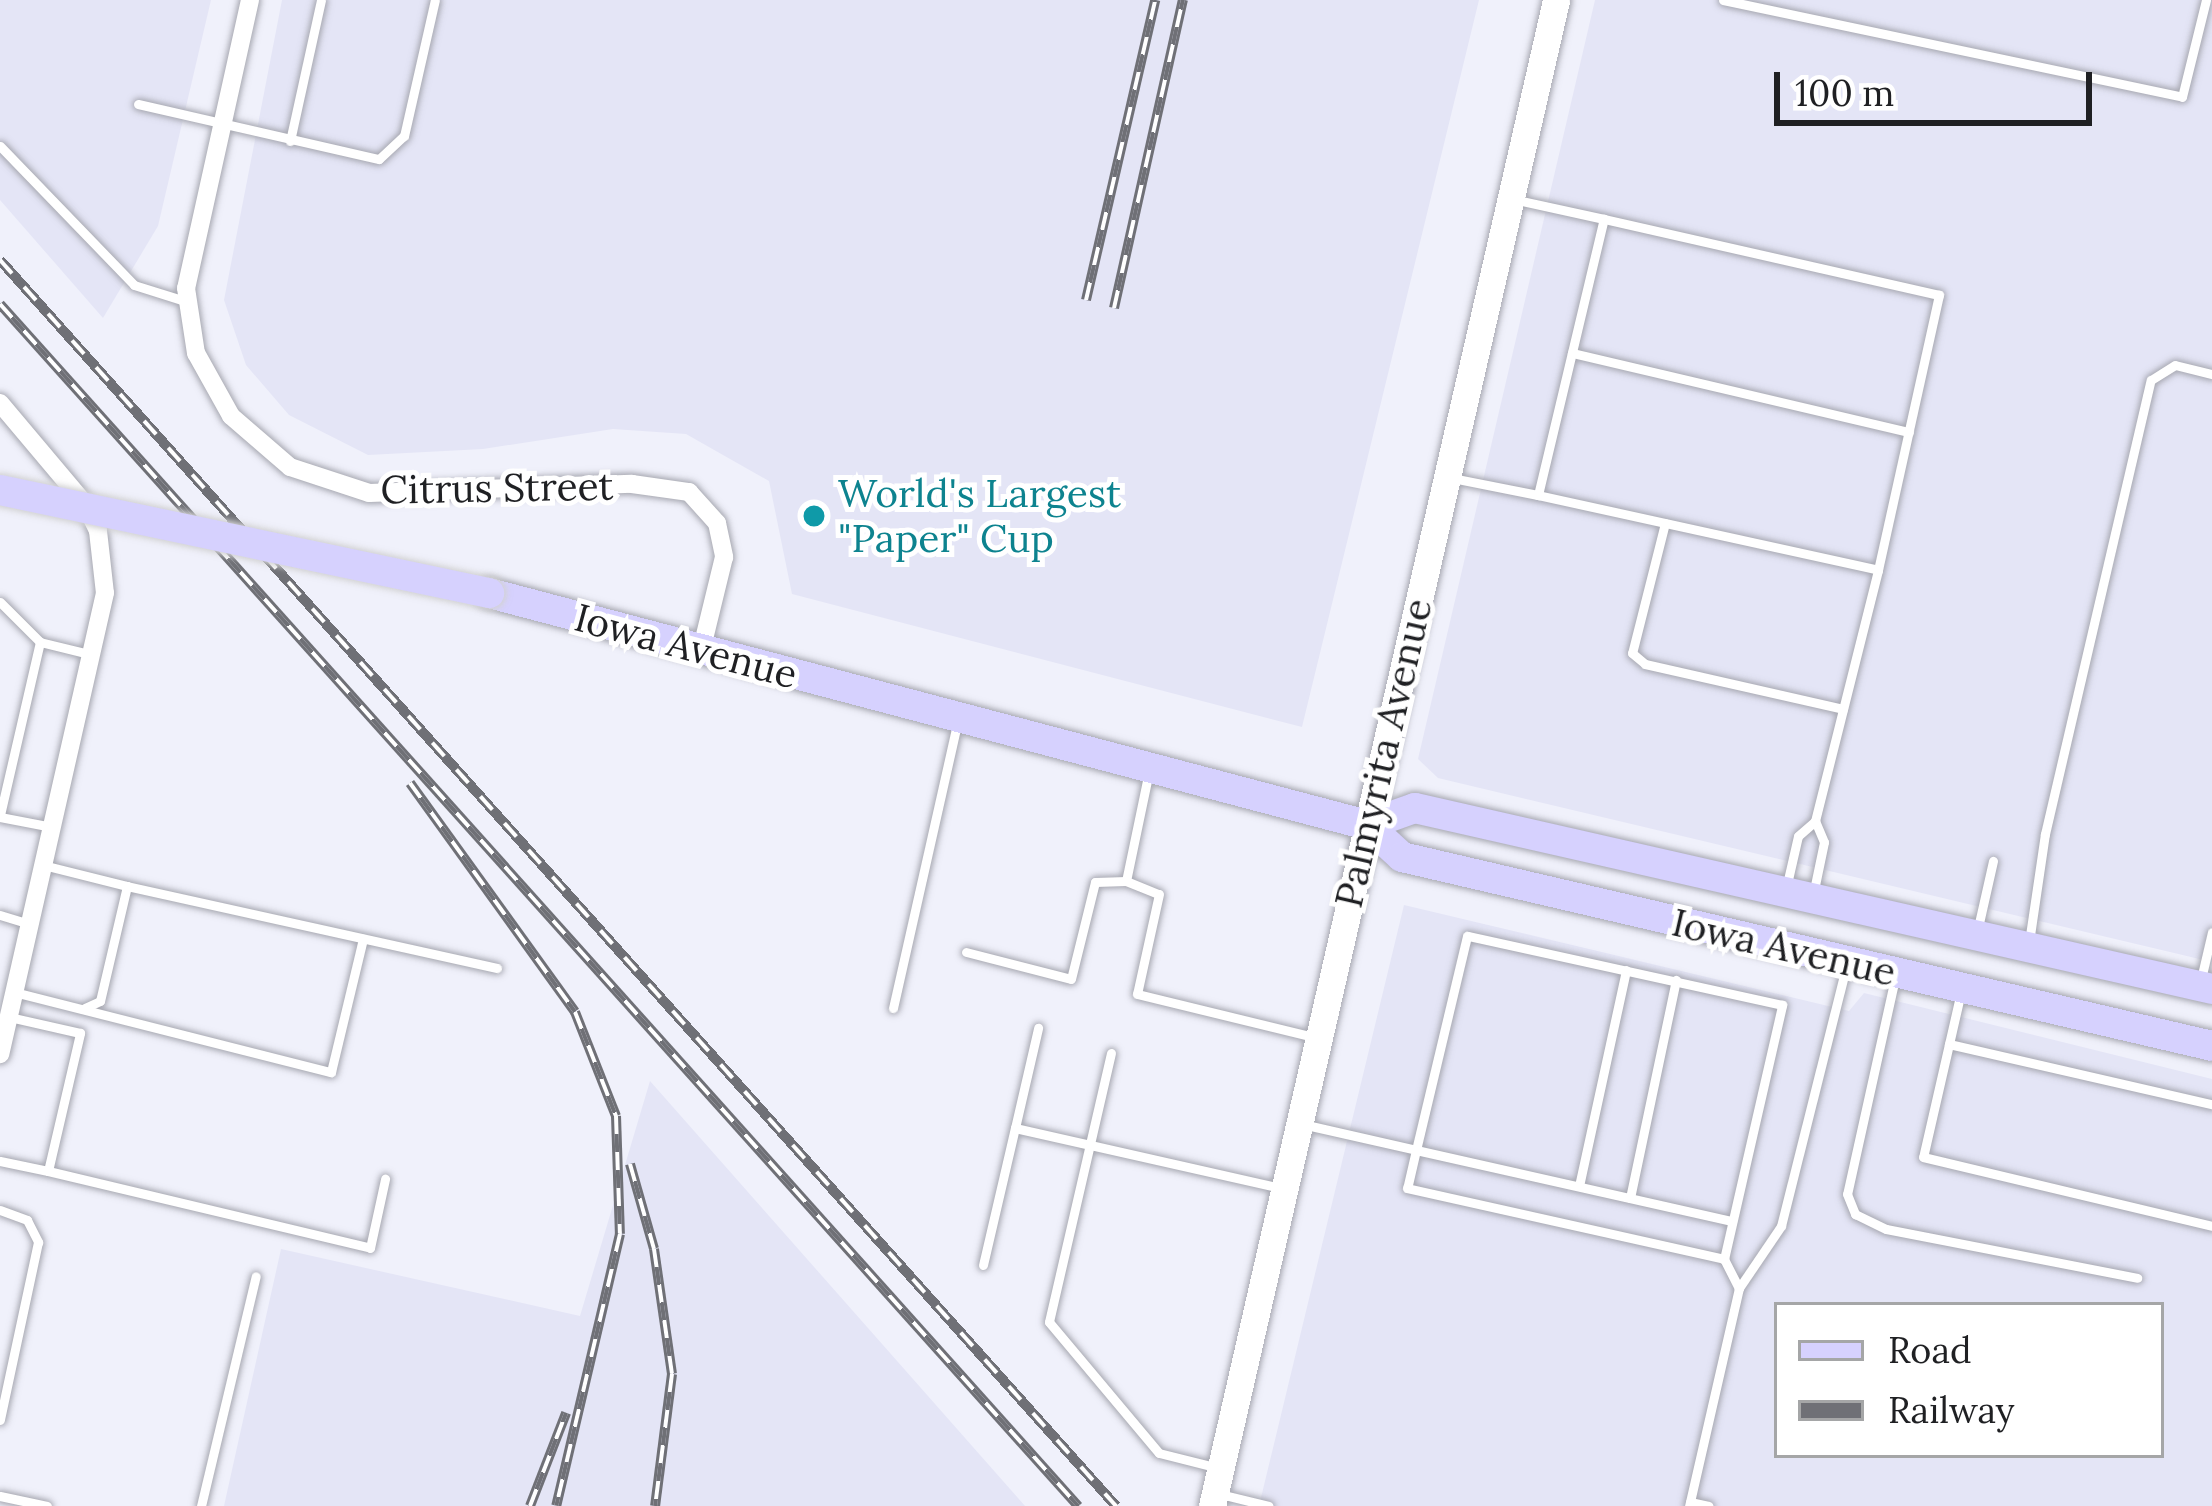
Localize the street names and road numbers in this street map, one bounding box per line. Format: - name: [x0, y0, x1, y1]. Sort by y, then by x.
- street label: Citrus Street: [380, 463, 614, 513]
- street label: Iowa Avenue: [570, 594, 802, 698]
- street label: Palmyrita Avenue: [1325, 594, 1441, 912]
- street label: Iowa Avenue: [1668, 899, 1900, 995]

